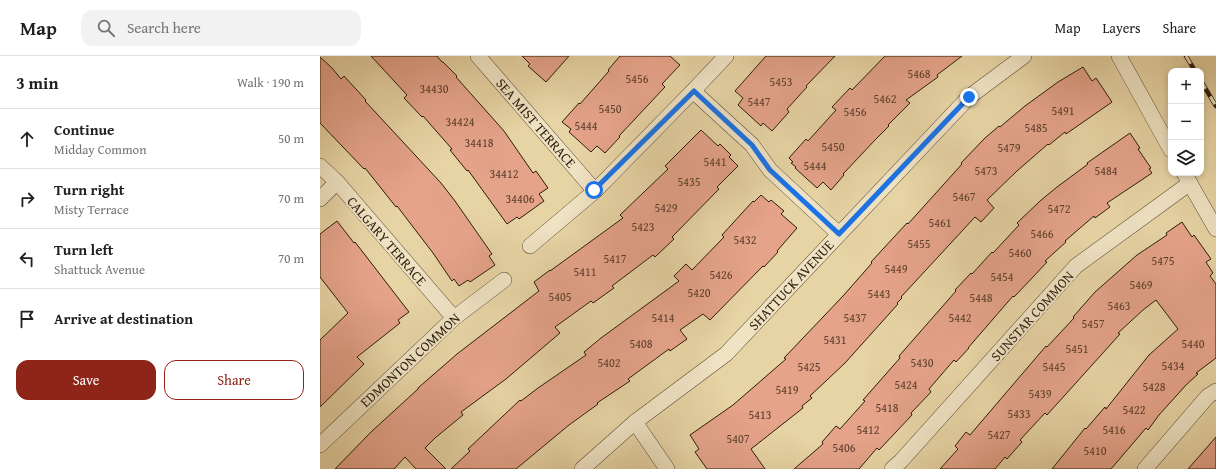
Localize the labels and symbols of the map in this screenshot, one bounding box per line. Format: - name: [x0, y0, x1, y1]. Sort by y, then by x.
- house number: 5468: [907, 65, 931, 82]
- house number: 5456: [625, 70, 649, 87]
- house number: 5453: [769, 73, 793, 90]
- street label: SEA MIST TERRACE: [491, 74, 581, 172]
- house number: 34430: [420, 80, 449, 97]
- route end: [960, 88, 978, 106]
- house number: 5462: [873, 90, 897, 107]
- house number: 5447: [747, 93, 771, 110]
- house number: 5450: [598, 100, 622, 117]
- house number: 5491: [1051, 102, 1075, 119]
- house number: 5456: [843, 103, 867, 120]
- house number: 34424: [446, 113, 475, 130]
- house number: 5444: [574, 117, 598, 134]
- house number: 5485: [1024, 119, 1048, 136]
- house number: 34418: [465, 134, 494, 151]
- house number: 5450: [821, 138, 845, 155]
- house number: 5479: [997, 139, 1021, 156]
- house number: 5441: [703, 153, 727, 170]
- house number: 5444: [803, 157, 827, 174]
- house number: 5473: [974, 162, 998, 179]
- house number: 5484: [1094, 162, 1118, 179]
- house number: 34412: [490, 165, 519, 182]
- house number: 5435: [677, 173, 701, 190]
- route start: [585, 181, 603, 199]
- house number: 5467: [952, 188, 976, 205]
- house number: 34406: [506, 190, 535, 207]
- street label: CALGARY TERRACE: [342, 192, 432, 290]
- house number: 5429: [654, 199, 678, 216]
- house number: 5472: [1047, 200, 1071, 217]
- house number: 5461: [928, 214, 952, 231]
- house number: 5423: [631, 218, 655, 235]
- house number: 5466: [1030, 225, 1054, 242]
- house number: 5432: [733, 231, 757, 248]
- street label: SHATTUCK AVENUE: [744, 235, 838, 335]
- house number: 5455: [907, 235, 931, 252]
- house number: 5460: [1008, 244, 1032, 261]
- house number: 5417: [603, 250, 627, 267]
- house number: 5475: [1151, 252, 1175, 269]
- house number: 5449: [884, 260, 908, 277]
- house number: 5411: [573, 263, 597, 280]
- house number: 5426: [709, 266, 733, 283]
- street label: SUNSTAR COMMON: [986, 266, 1078, 366]
- house number: 5454: [990, 268, 1014, 285]
- house number: 5469: [1129, 276, 1153, 293]
- house number: 5420: [687, 284, 711, 301]
- house number: 5443: [867, 285, 891, 302]
- house number: 5405: [548, 288, 572, 305]
- house number: 5448: [969, 289, 993, 306]
- house number: 5463: [1107, 297, 1131, 314]
- street label: EDMONTON COMMON: [356, 308, 464, 412]
- house number: 5414: [651, 309, 675, 326]
- house number: 5437: [843, 309, 867, 326]
- house number: 5442: [948, 309, 972, 326]
- house number: 5457: [1081, 315, 1105, 332]
- house number: 5431: [823, 331, 847, 348]
- house number: 5408: [629, 335, 653, 352]
- house number: 5440: [1181, 335, 1205, 352]
- house number: 5451: [1065, 340, 1089, 357]
- house number: 5402: [597, 354, 621, 371]
- house number: 5430: [910, 354, 934, 371]
- house number: 5434: [1161, 357, 1185, 374]
- house number: 5425: [797, 358, 821, 375]
- house number: 5445: [1042, 358, 1066, 375]
- house number: 5424: [894, 376, 918, 393]
- house number: 5428: [1142, 378, 1166, 395]
- house number: 5419: [775, 381, 799, 398]
- house number: 5439: [1028, 385, 1052, 402]
- house number: 5418: [875, 399, 899, 416]
- house number: 5422: [1122, 401, 1146, 418]
- house number: 5433: [1007, 405, 1031, 422]
- house number: 5413: [748, 406, 772, 423]
- house number: 5412: [856, 421, 880, 438]
- house number: 5416: [1102, 421, 1126, 438]
- house number: 5427: [987, 426, 1011, 443]
- house number: 5407: [726, 430, 750, 447]
- house number: 5406: [832, 439, 856, 456]
- house number: 5410: [1083, 442, 1107, 459]

